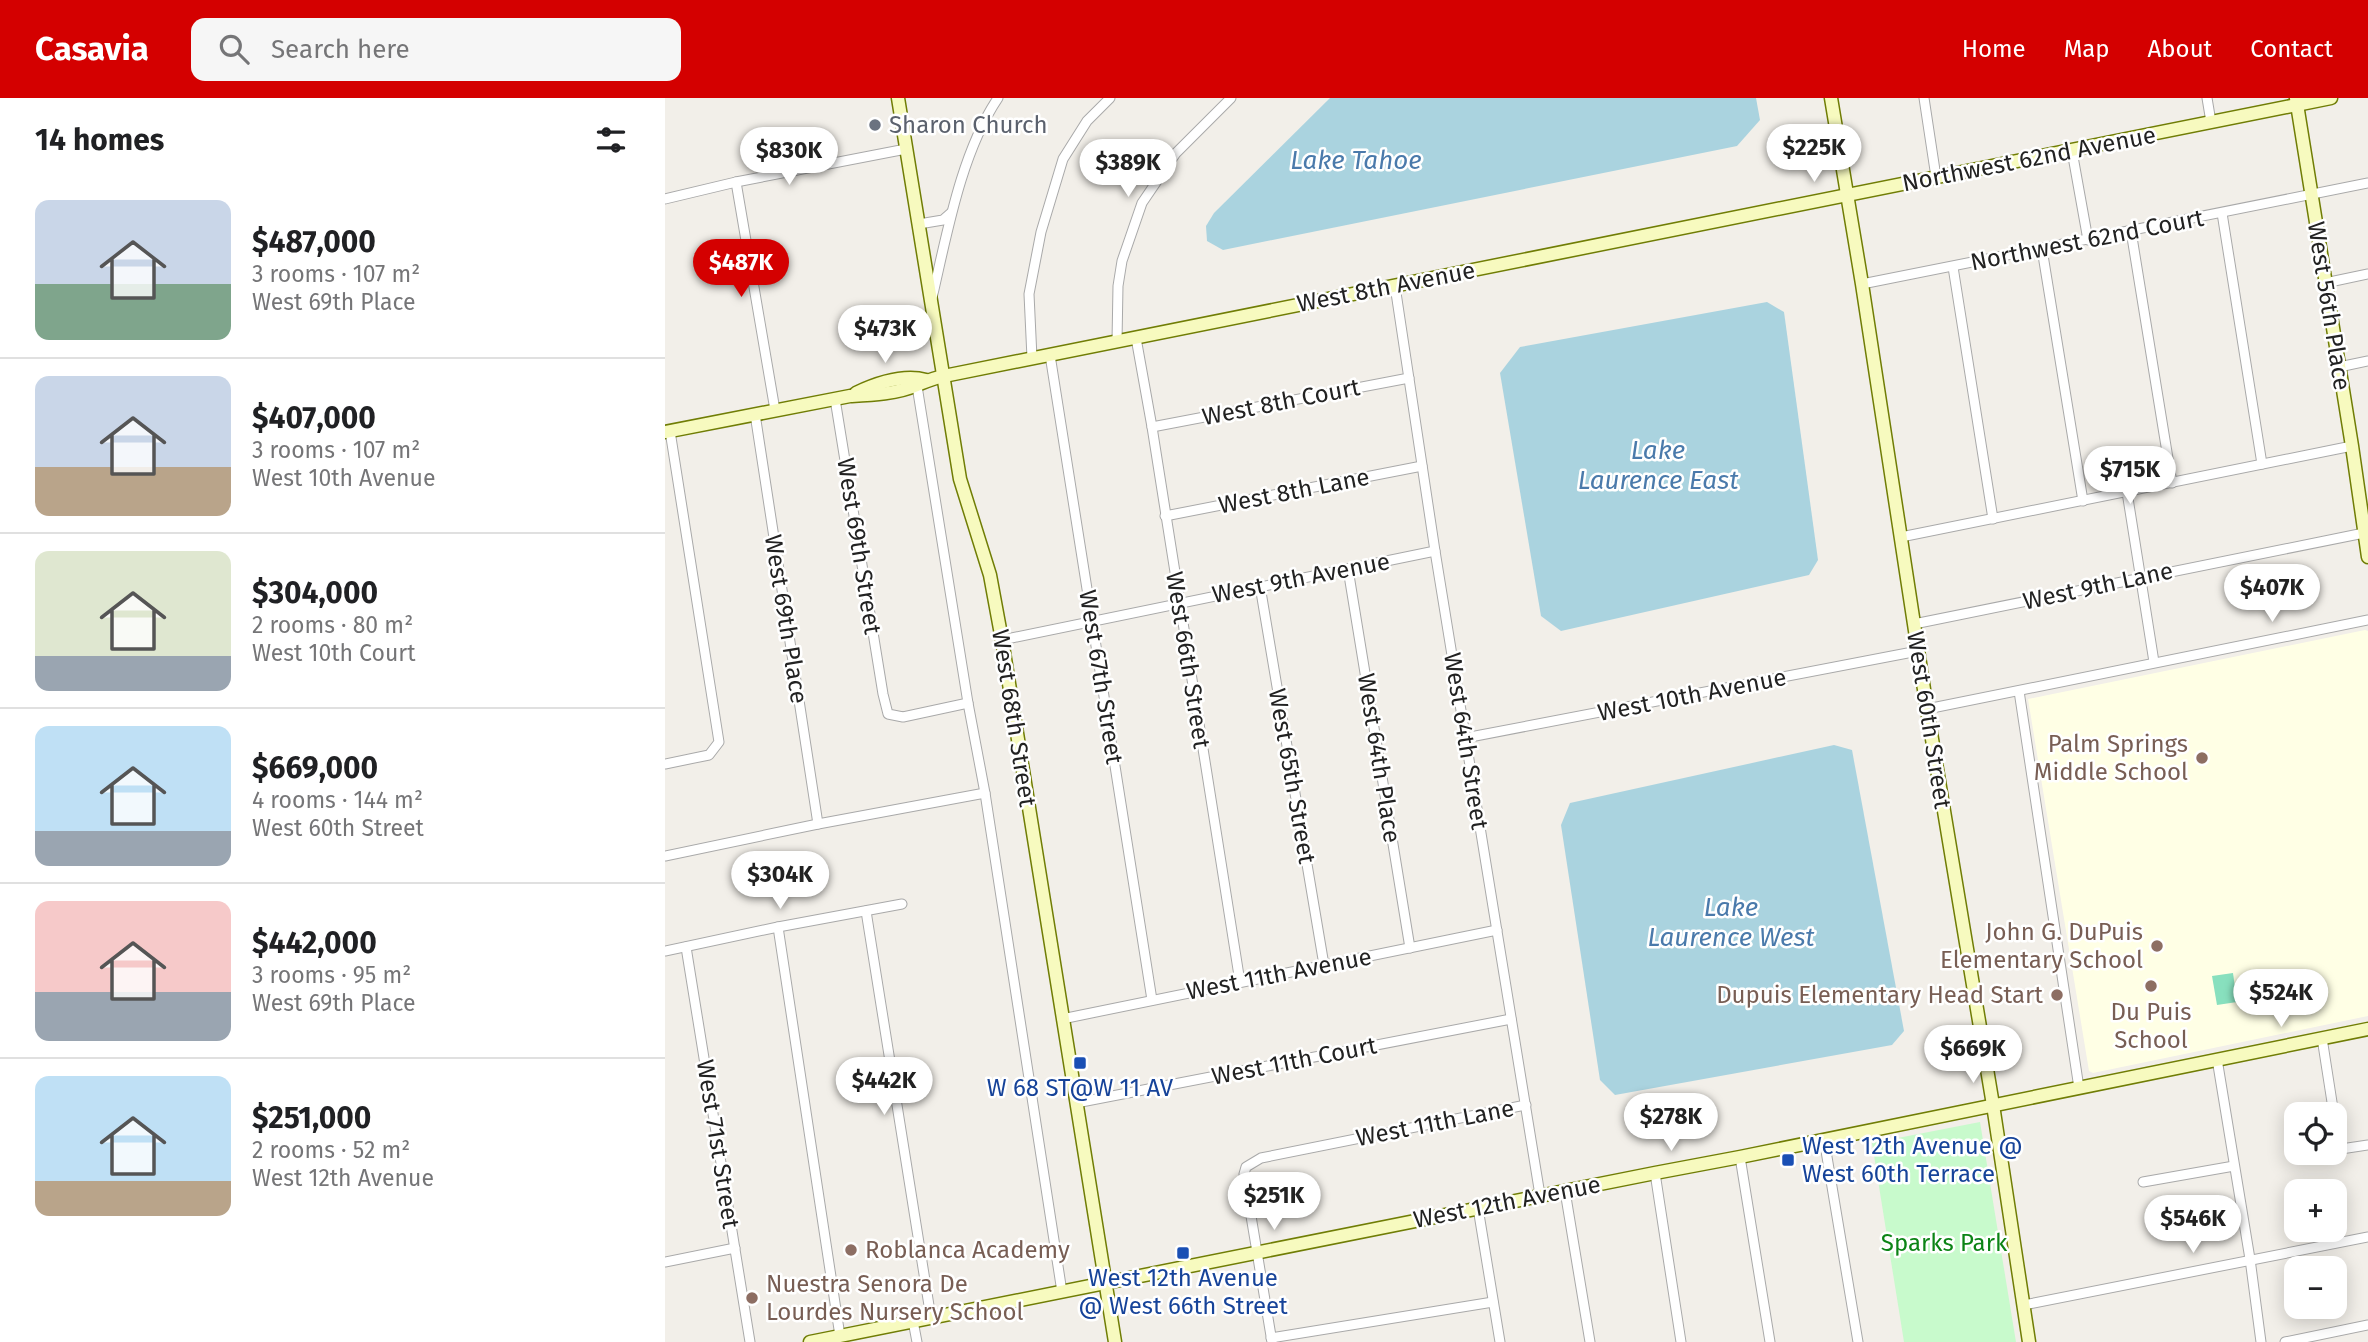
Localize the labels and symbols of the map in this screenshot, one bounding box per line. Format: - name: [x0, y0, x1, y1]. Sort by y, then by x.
- place label: Sharon Church: [889, 111, 1048, 139]
- marker: Sharon Church: [867, 117, 883, 133]
- street label: Northwest 62nd Avenue: [1900, 121, 2158, 197]
- pin: $225K: [1765, 125, 1863, 184]
- pin: $830K: [740, 127, 838, 187]
- pin: $389K: [1079, 140, 1177, 199]
- water label: Lake Tahoe: [1290, 145, 1422, 176]
- street label: Northwest 62nd Court: [1968, 204, 2206, 276]
- street label: West 56th Place: [2302, 220, 2356, 392]
- pin: $487K: [692, 240, 790, 299]
- street label: West 8th Avenue: [1295, 256, 1477, 318]
- pin: $473K: [836, 306, 934, 365]
- street label: West 8th Court: [1200, 373, 1363, 431]
- water label: Lake Laurence East: [1578, 435, 1739, 496]
- pin: $715K: [2081, 446, 2179, 506]
- street label: West 69th Street: [831, 456, 887, 636]
- street label: West 8th Lane: [1216, 463, 1372, 519]
- street label: West 69th Place: [759, 532, 813, 706]
- street label: West 9th Avenue: [1210, 547, 1392, 609]
- street label: West 9th Lane: [2021, 556, 2175, 616]
- pin: $407K: [2223, 564, 2321, 624]
- street label: West 66th Street: [1160, 570, 1216, 751]
- street label: West 67th Street: [1073, 588, 1129, 766]
- street label: West 68th Street: [986, 627, 1042, 809]
- street label: West 60th Street: [1901, 629, 1957, 811]
- street label: West 64th Street: [1438, 651, 1494, 832]
- street label: West 10th Avenue: [1595, 663, 1789, 727]
- street label: West 64th Place: [1352, 671, 1406, 845]
- street label: West 65th Street: [1263, 686, 1321, 866]
- place label: Palm Springs Middle School: [2034, 730, 2188, 786]
- marker: Palm Springs Middle School: [2194, 750, 2210, 766]
- pin: $304K: [731, 852, 829, 911]
- water label: Lake Laurence West: [1647, 892, 1815, 953]
- place label: John G. DuPuis Elementary School: [1940, 918, 2143, 974]
- marker: John G. DuPuis Elementary School: [2149, 938, 2165, 954]
- street label: West 11th Avenue: [1184, 942, 1374, 1006]
- pin: $524K: [2232, 970, 2330, 1029]
- marker: Du Puis School: [2143, 978, 2159, 994]
- place label: Dupuis Elementary Head Start: [1716, 981, 2043, 1009]
- marker: Dupuis Elementary Head Start: [2049, 987, 2065, 1003]
- place label: Du Puis School: [2110, 998, 2192, 1054]
- pin: $669K: [1924, 1026, 2022, 1085]
- street label: West 11th Court: [1209, 1031, 1379, 1091]
- marker: W 68 ST@W 11 AV: [1072, 1055, 1088, 1071]
- street label: West 71st Street: [691, 1057, 745, 1231]
- pin: $442K: [835, 1058, 933, 1117]
- place label: W 68 ST@W 11 AV: [987, 1074, 1174, 1102]
- street label: West 11th Lane: [1354, 1094, 1516, 1152]
- pin: $278K: [1622, 1094, 1720, 1153]
- place label: West 12th Avenue @ West 60th Terrace: [1802, 1132, 2023, 1188]
- marker: West 12th Avenue @ West 60th Terrace: [1780, 1152, 1796, 1168]
- street label: West 12th Avenue: [1411, 1170, 1603, 1234]
- pin: $251K: [1225, 1172, 1323, 1232]
- pin: $546K: [2144, 1196, 2242, 1255]
- park label: Sparks Park: [1881, 1229, 2008, 1257]
- place label: Roblanca Academy: [865, 1236, 1070, 1264]
- marker: Roblanca Academy: [843, 1242, 859, 1258]
- marker: West 12th Avenue @ West 66th Street: [1175, 1245, 1191, 1261]
- place label: West 12th Avenue @ West 66th Street: [1078, 1264, 1288, 1320]
- place label: Nuestra Senora De Lourdes Nursery School: [766, 1270, 1024, 1326]
- marker: Nuestra Senora De Lourdes Nursery School: [744, 1290, 760, 1306]

